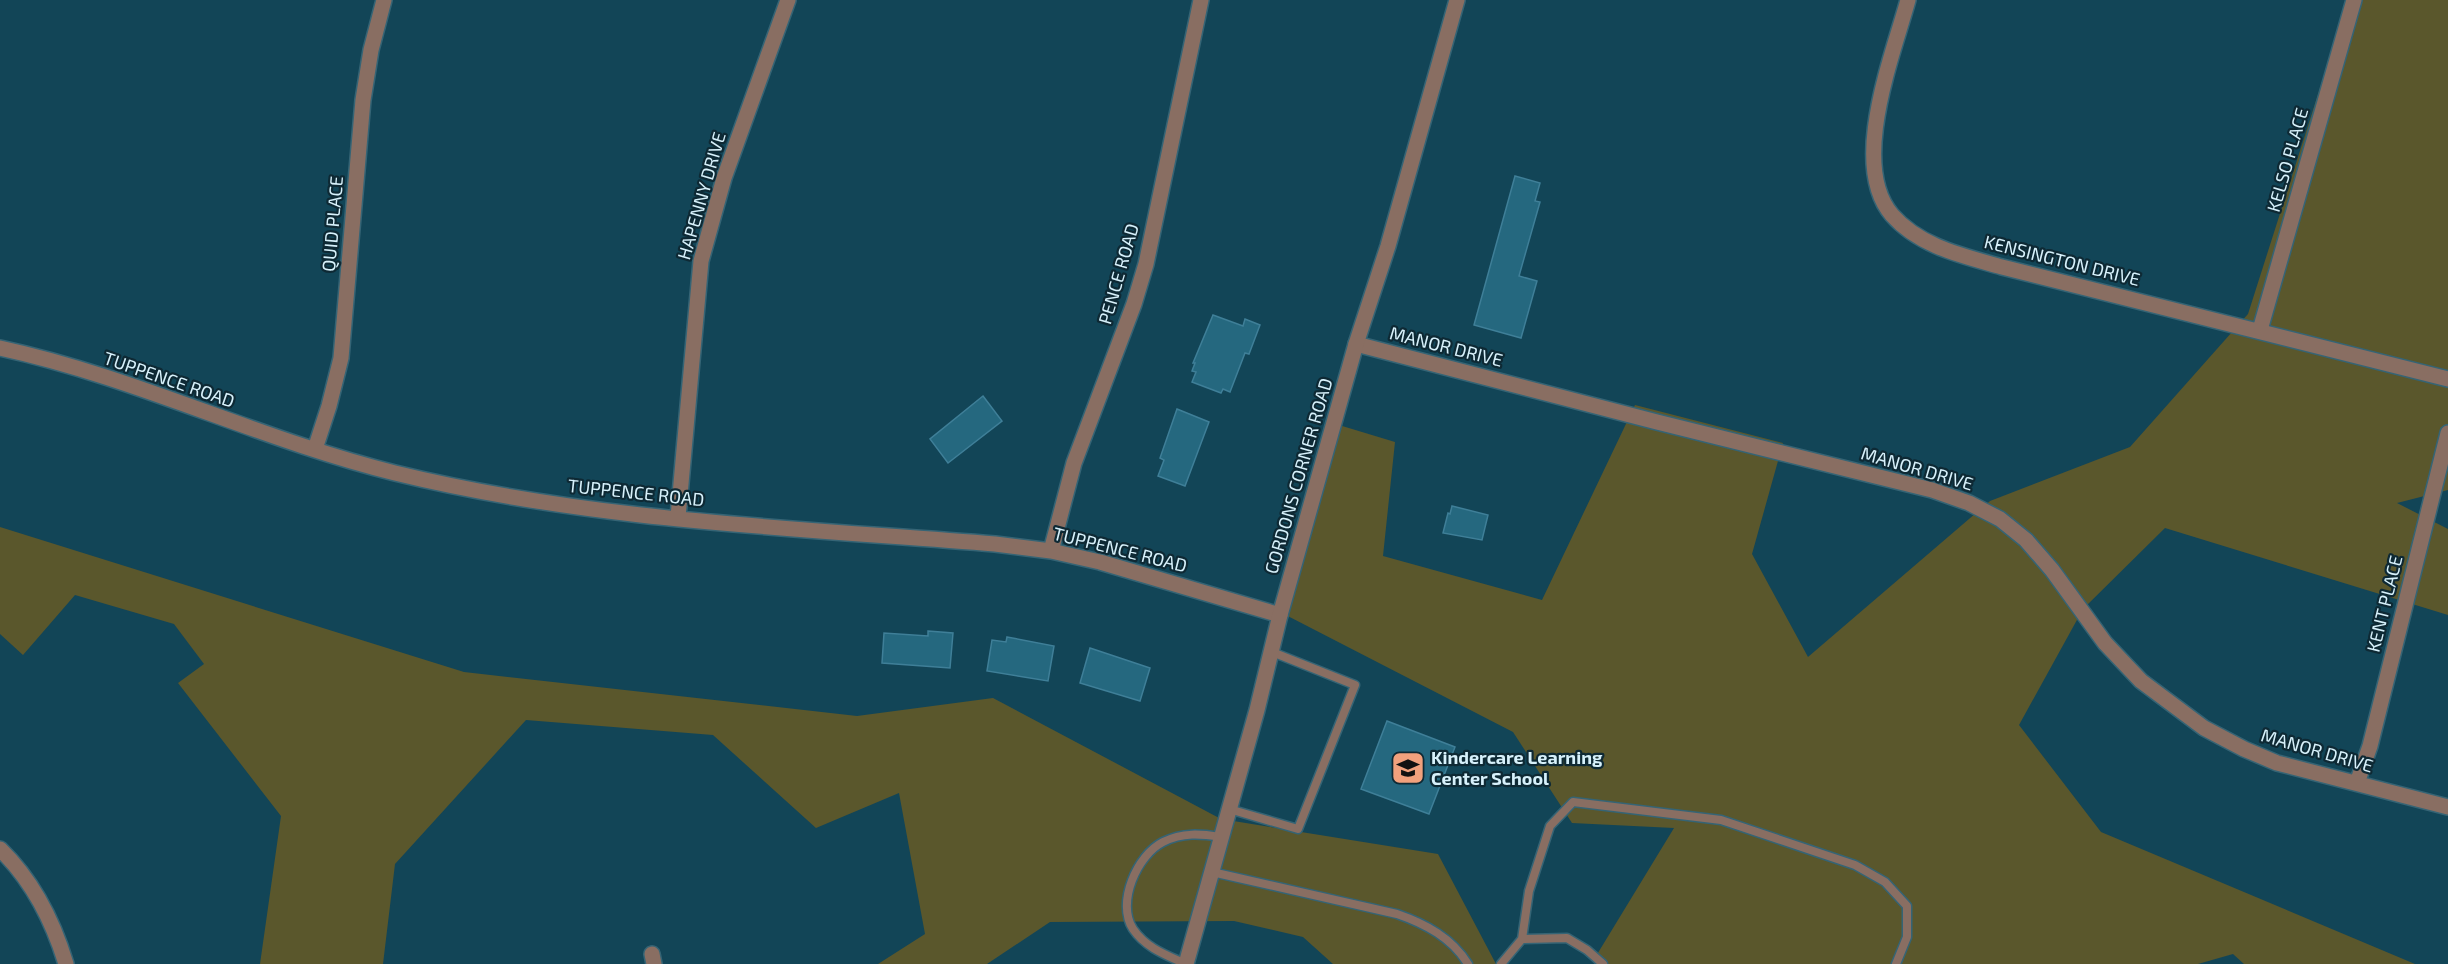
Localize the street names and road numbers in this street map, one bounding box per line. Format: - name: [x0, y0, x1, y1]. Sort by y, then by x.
- street label: KELSO PLACE: [2262, 105, 2312, 214]
- street label: HAPENNY DRIVE: [672, 129, 730, 262]
- street label: QUID PLACE: [317, 175, 347, 273]
- street label: PENCE ROAD: [1093, 221, 1143, 327]
- street label: KENSINGTON DRIVE: [1982, 230, 2142, 290]
- street label: MANOR DRIVE: [1387, 321, 1505, 371]
- street label: TUPPENCE ROAD: [101, 346, 238, 412]
- street label: GORDONS CORNER ROAD: [1260, 375, 1337, 576]
- street label: MANOR DRIVE: [1859, 442, 1976, 495]
- street label: TUPPENCE ROAD: [567, 474, 705, 510]
- street label: TUPPENCE ROAD: [1051, 522, 1189, 576]
- street label: KENT PLACE: [2361, 553, 2407, 654]
- street label: MANOR DRIVE: [2259, 724, 2376, 777]

